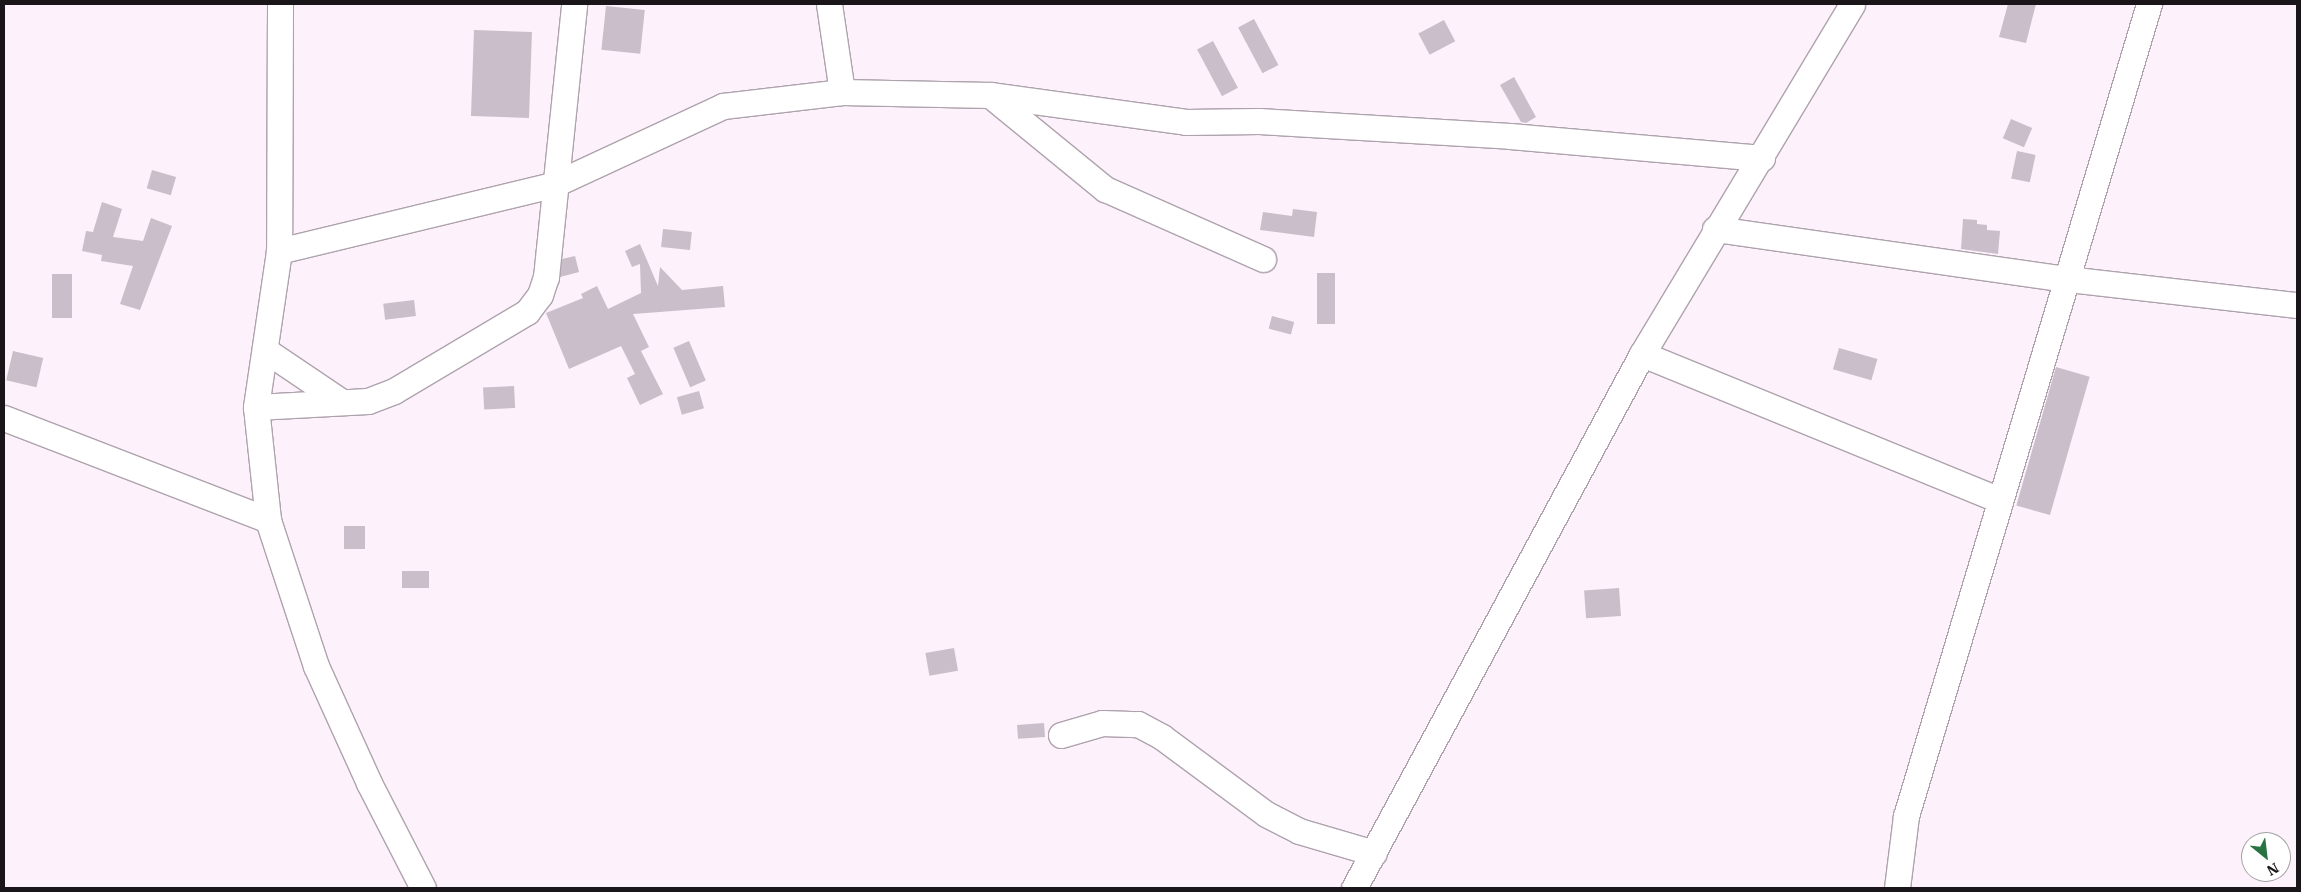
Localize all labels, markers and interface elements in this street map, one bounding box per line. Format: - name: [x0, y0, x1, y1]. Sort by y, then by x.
- north arrow: [2241, 832, 2291, 882]
- text: N: [2264, 859, 2282, 880]

